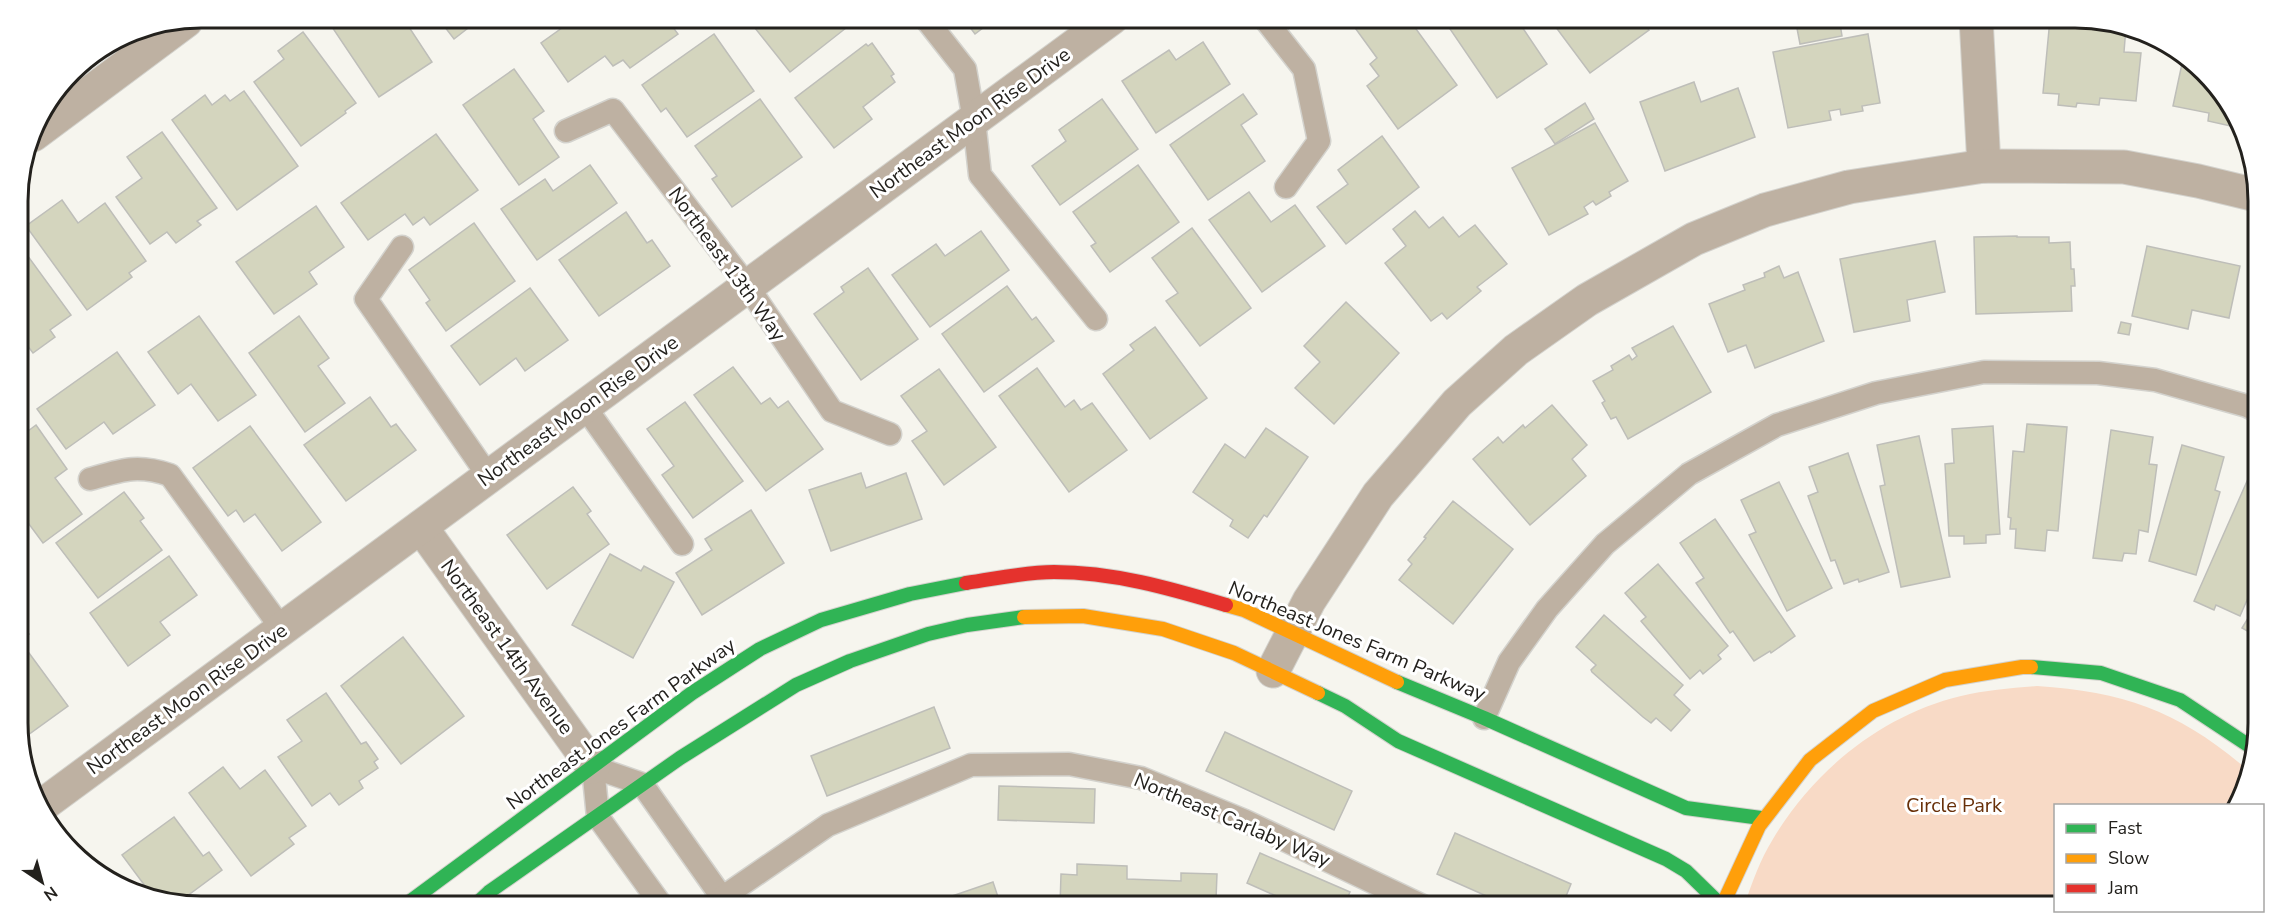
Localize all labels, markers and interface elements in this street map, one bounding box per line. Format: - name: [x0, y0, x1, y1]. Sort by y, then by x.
- street label: Northeast Moon Rise Drive: [864, 41, 1076, 205]
- street label: Northeast 13th Way: [662, 182, 792, 347]
- street label: Northeast Moon Rise Drive: [472, 329, 684, 493]
- street label: Northeast 14th Avenue: [434, 554, 580, 740]
- street label: Northeast Jones Farm Parkway: [1224, 574, 1490, 708]
- street label: Northeast Moon Rise Drive: [81, 617, 293, 781]
- street label: Northeast Jones Farm Parkway: [501, 631, 741, 816]
- street label: Northeast Carlaby Way: [1130, 766, 1335, 874]
- park label: Circle Park: [1906, 792, 2003, 819]
- legend: [2054, 804, 2264, 912]
- text: Fast: [2108, 816, 2143, 840]
- text: Slow: [2108, 846, 2149, 870]
- north arrow: [12, 852, 72, 912]
- text: Jam: [2107, 876, 2139, 900]
- text: N: [39, 881, 62, 906]

